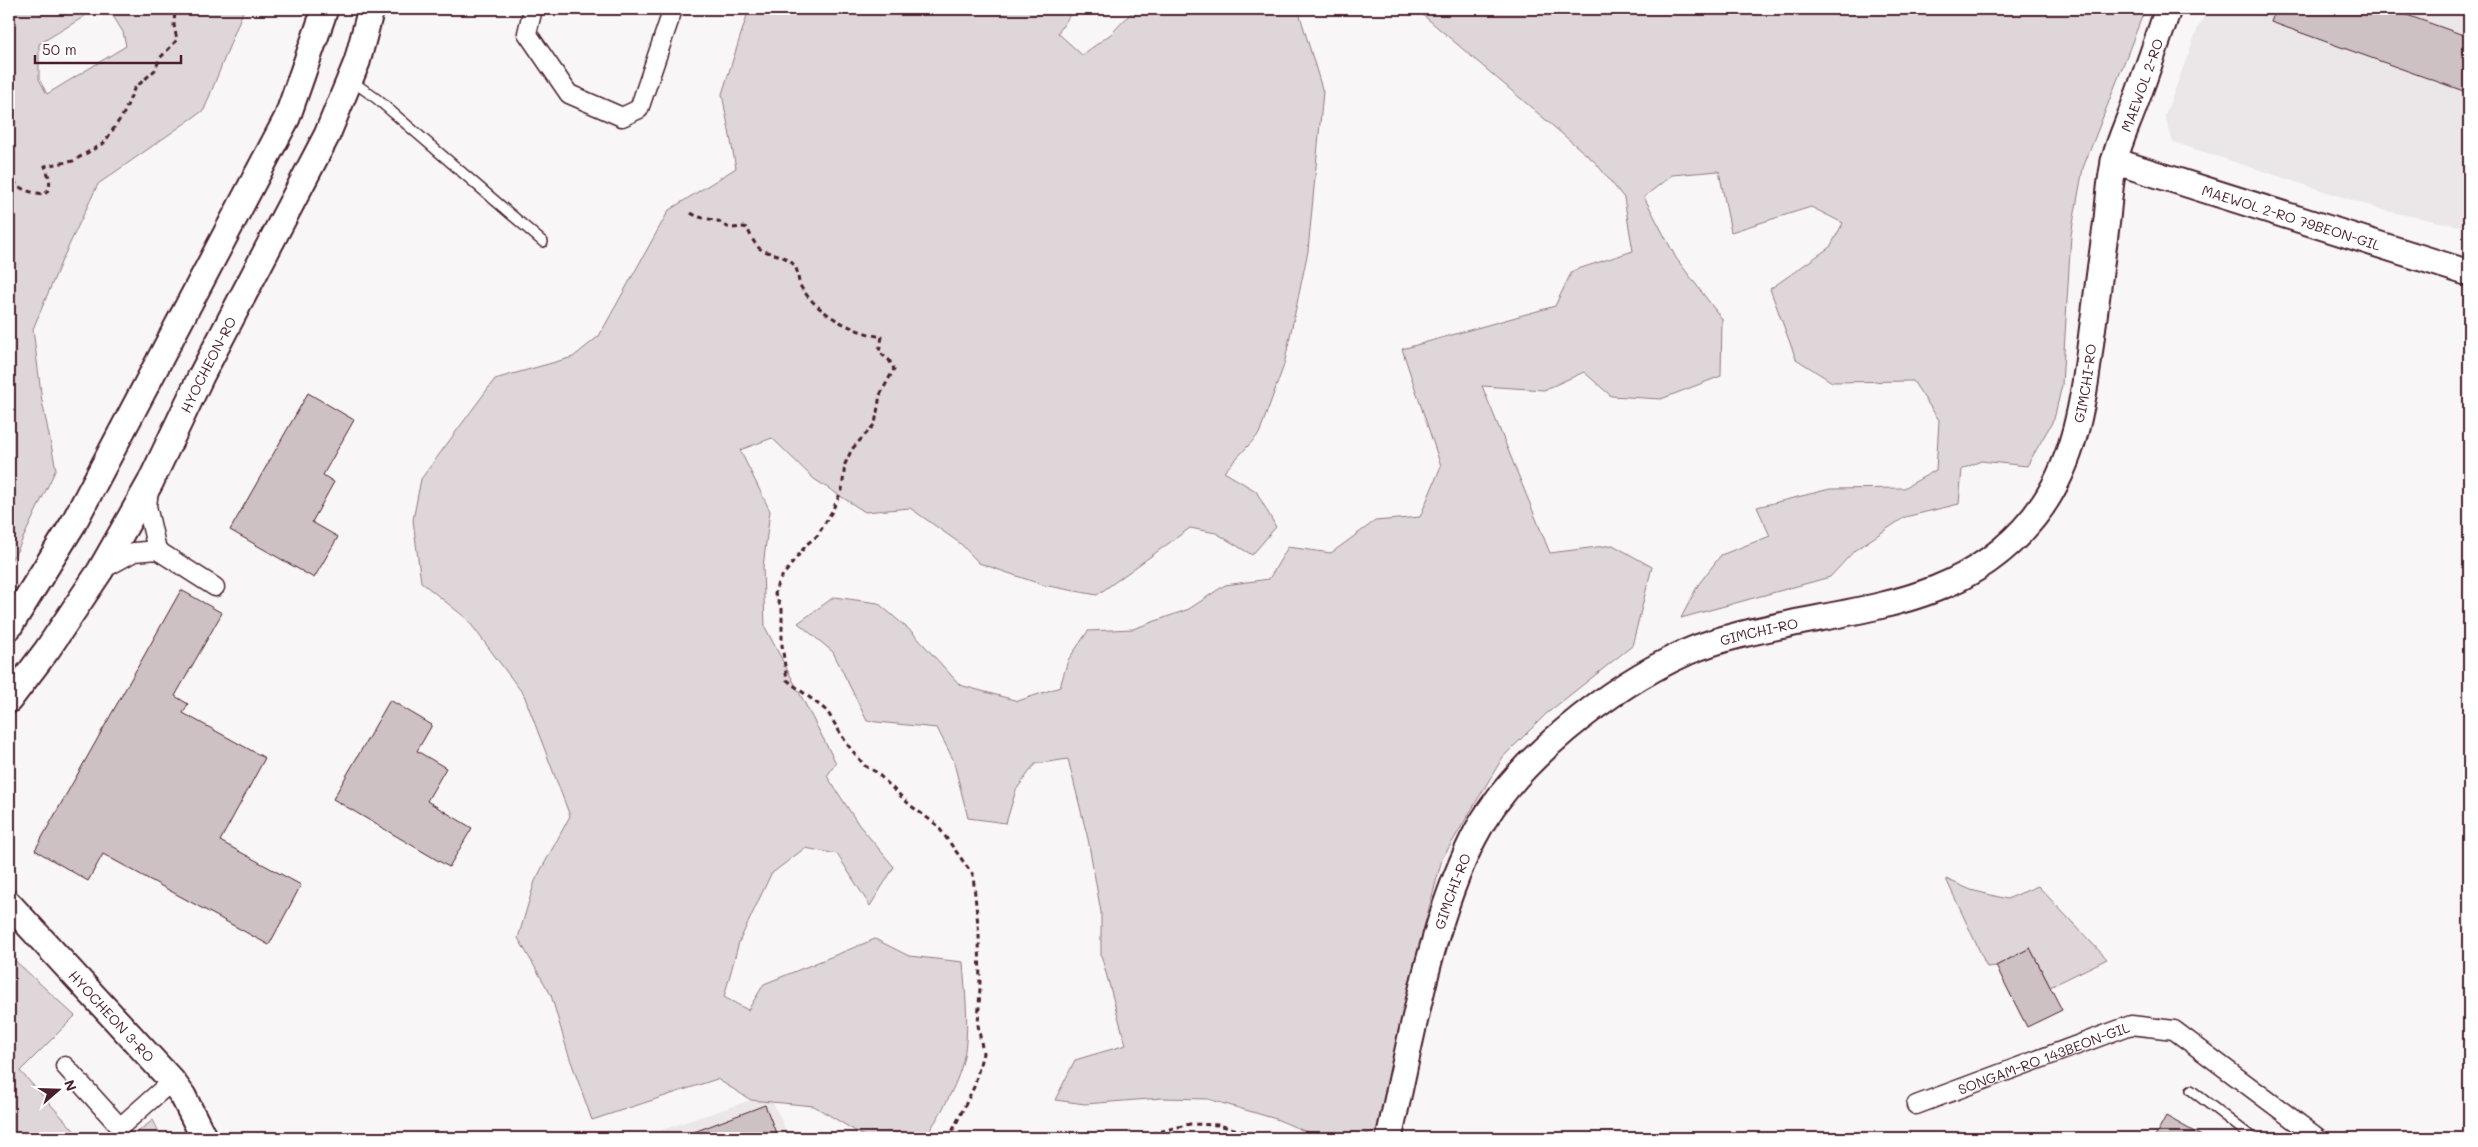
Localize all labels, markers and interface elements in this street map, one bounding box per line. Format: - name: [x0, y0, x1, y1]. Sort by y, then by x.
- scale bar: [35, 32, 181, 64]
- street label: MAEWOL 2-RO: [2116, 36, 2167, 134]
- text: 50 m: [42, 39, 77, 59]
- street label: MAEWOL 2-RO 79BEON-GIL: [2200, 180, 2384, 254]
- street label: HYOCHEON-RO: [175, 313, 240, 416]
- street label: GIMCHI-RO: [2068, 343, 2100, 425]
- street label: GIMCHI-RO: [1717, 613, 1800, 649]
- street label: GIMCHI-RO: [1429, 850, 1475, 931]
- street label: HYOCHEON 3-RO: [65, 966, 159, 1066]
- street label: SONGAM-RO 143BEON-GIL: [1955, 1017, 2133, 1098]
- north arrow: [32, 1064, 82, 1114]
- text: N: [60, 1077, 81, 1094]

